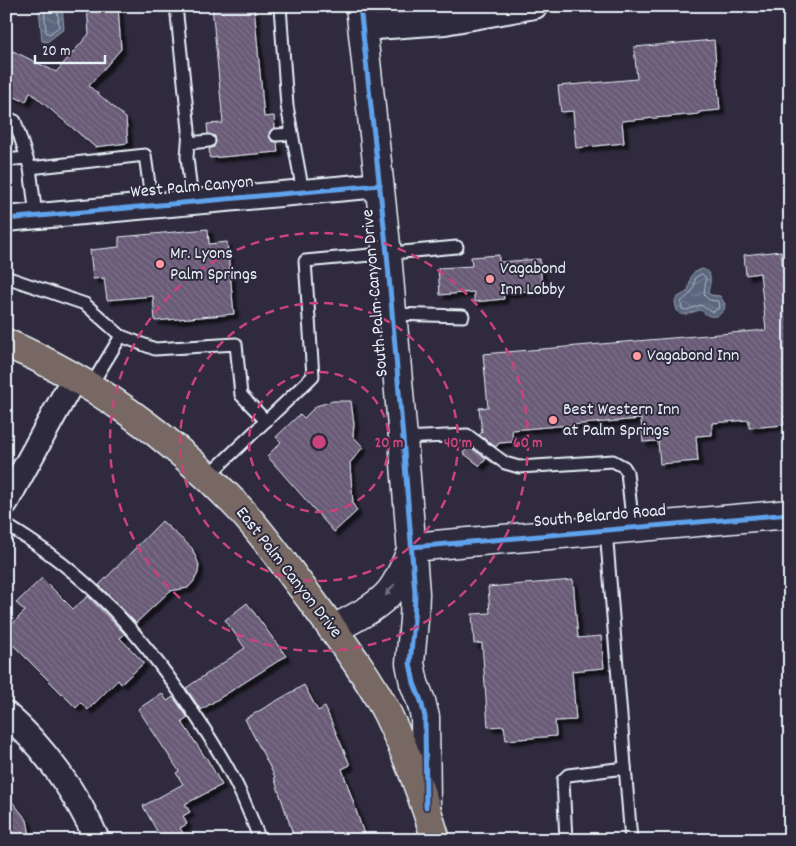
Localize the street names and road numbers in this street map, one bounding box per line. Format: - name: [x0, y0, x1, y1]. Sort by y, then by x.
- street label: West Palm Canyon: [130, 170, 254, 206]
- street label: South Palm Canyon Drive: [356, 208, 396, 378]
- street label: South Belardo Road: [533, 499, 667, 535]
- street label: East Palm Canyon Drive: [229, 502, 347, 644]

